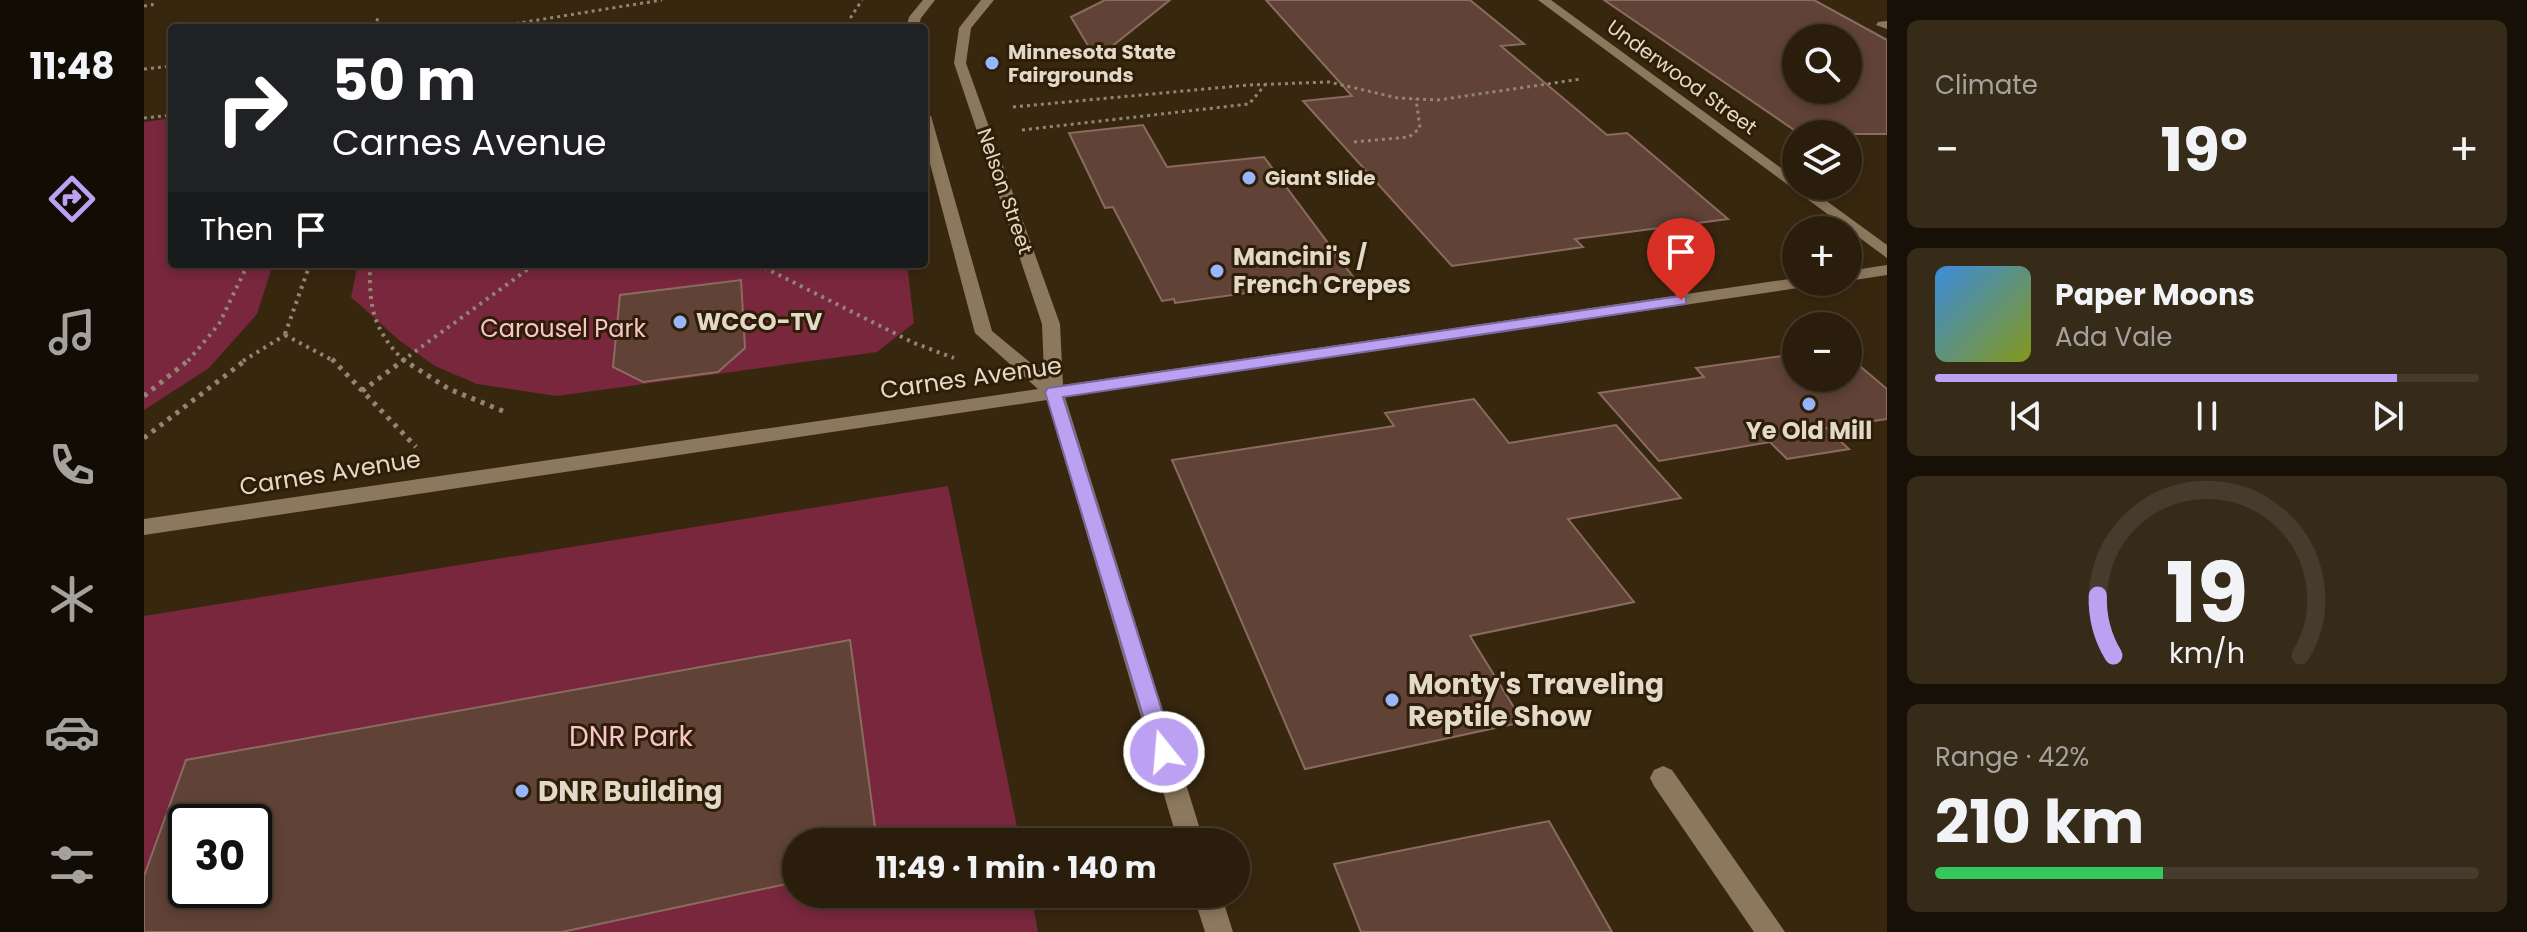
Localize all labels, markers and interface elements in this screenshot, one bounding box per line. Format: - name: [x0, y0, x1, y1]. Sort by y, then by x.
- street label: Underwood Street: [1601, 13, 1763, 141]
- map controls: [1782, 24, 1862, 392]
- button: search: [1782, 24, 1862, 104]
- place label: Minnesota State Fairgrounds: [1008, 38, 1176, 89]
- text: 11:48: [30, 41, 115, 92]
- text: 50 m: [332, 41, 476, 120]
- marker: Minnesota State Fairgrounds: [983, 54, 1001, 72]
- icon: right: [200, 56, 304, 160]
- text: Climate: [1935, 67, 2038, 103]
- text: 19°: [2160, 108, 2248, 192]
- text: Carnes Avenue: [332, 117, 607, 168]
- text: −: [1935, 119, 1959, 180]
- text: +: [2449, 119, 2479, 180]
- button: layers: [1782, 120, 1862, 200]
- street label: Nelson Street: [970, 124, 1040, 258]
- place label: Giant Slide: [1265, 164, 1376, 192]
- marker: Giant Slide: [1240, 169, 1258, 187]
- icon: directions: [44, 171, 100, 227]
- text: Then: [200, 208, 273, 251]
- icon: arrive: [289, 208, 333, 252]
- button: +: [1782, 216, 1862, 296]
- pin: [1647, 218, 1715, 300]
- icon: arrive: [1659, 230, 1703, 274]
- place label: Mancini's / French Crepes: [1233, 240, 1411, 301]
- marker: Mancini's / French Crepes: [1208, 262, 1226, 280]
- text: Paper Moons: [2055, 273, 2255, 316]
- icon: music: [44, 304, 100, 360]
- place label: WCCO-TV: [696, 305, 823, 338]
- park label: Carousel Park: [480, 312, 646, 345]
- button: −: [1782, 312, 1862, 392]
- marker: WCCO-TV: [671, 313, 689, 331]
- text: Ada Vale: [2055, 319, 2172, 355]
- street label: Carnes Avenue: [878, 348, 1064, 407]
- icon: previous: [2004, 394, 2048, 438]
- icon: pause: [2185, 394, 2229, 438]
- icon: next: [2366, 394, 2410, 438]
- marker: Ye Old Mill: [1800, 395, 1818, 413]
- place label: Ye Old Mill: [1746, 414, 1872, 447]
- icon: phone: [44, 437, 100, 493]
- street label: Carnes Avenue: [237, 442, 423, 503]
- text: 19: [2166, 535, 2248, 651]
- icon: climate: [44, 571, 100, 627]
- text: km/h: [2169, 633, 2245, 673]
- place label: Monty's Traveling Reptile Show: [1408, 665, 1664, 736]
- marker: Monty's Traveling Reptile Show: [1383, 691, 1401, 709]
- icon: car: [44, 704, 100, 760]
- position arrow: [1122, 710, 1206, 794]
- park label: DNR Park: [569, 717, 694, 756]
- text: Range · 42%: [1935, 739, 2089, 775]
- place label: DNR Building: [538, 772, 723, 811]
- text: 210 km: [1935, 780, 2144, 864]
- marker: DNR Building: [513, 782, 531, 800]
- speed limit sign: 30: [168, 804, 272, 908]
- icon: filters: [44, 837, 100, 893]
- text: 11:49 · 1 min · 140 m: [876, 846, 1156, 889]

